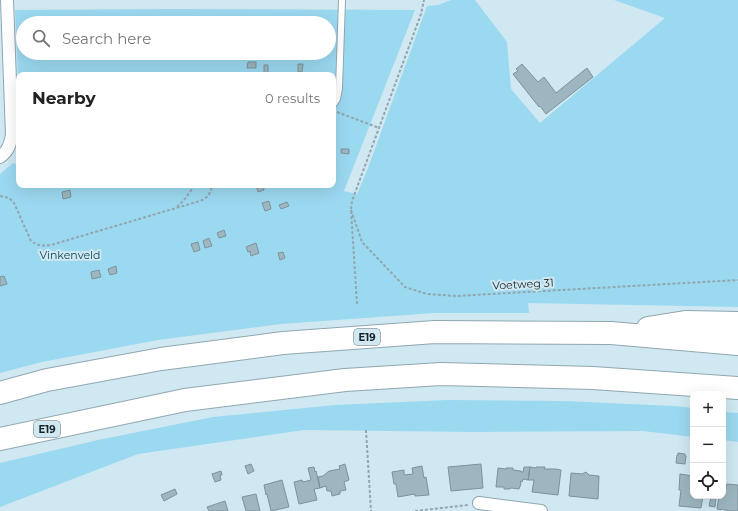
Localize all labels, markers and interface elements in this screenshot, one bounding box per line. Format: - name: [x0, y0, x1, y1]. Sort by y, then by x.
- search box: [16, 16, 336, 60]
- icon: search: [30, 27, 52, 49]
- text: Search here: [62, 29, 151, 48]
- text: Nearby: [32, 88, 96, 108]
- text: 0 results: [265, 90, 320, 106]
- park label: Vinkenveld: [39, 248, 101, 262]
- street label: Voetweg 31: [492, 275, 554, 293]
- road number: E19: [354, 329, 380, 345]
- map controls: [690, 391, 726, 499]
- button: +: [690, 391, 726, 427]
- road number: E19: [34, 421, 60, 437]
- button: −: [690, 427, 726, 463]
- button: locate: [690, 463, 726, 499]

